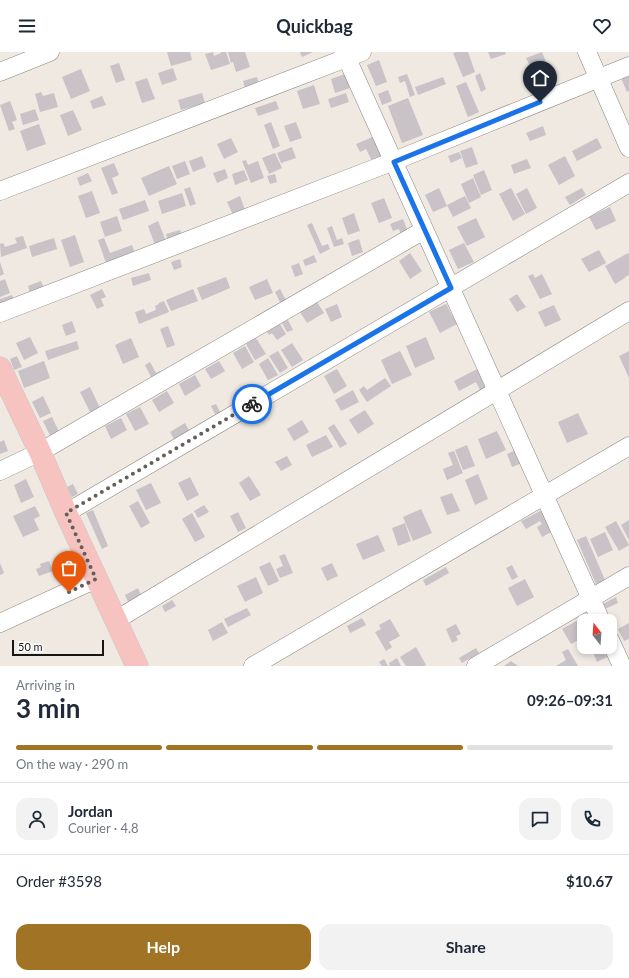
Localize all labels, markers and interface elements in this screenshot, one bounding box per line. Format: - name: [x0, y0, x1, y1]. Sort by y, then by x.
- icon: menu: [16, 15, 38, 37]
- text: Quickbag: [276, 15, 353, 37]
- icon: heart: [591, 15, 613, 37]
- pin: [523, 61, 557, 102]
- icon: home: [529, 67, 551, 89]
- courier: [232, 384, 272, 424]
- icon: bike: [241, 393, 263, 415]
- pin: [52, 551, 86, 592]
- icon: bag: [58, 557, 80, 579]
- north arrow: [577, 614, 617, 654]
- map controls: [577, 614, 617, 654]
- scale bar: [12, 638, 104, 657]
- text: 50 m: [18, 640, 43, 653]
- text: Arriving in: [16, 677, 75, 693]
- text: 09:26–09:31: [527, 691, 613, 709]
- text: 3 min: [16, 692, 80, 724]
- text: On the way · 290 m: [16, 756, 128, 772]
- button: person: [16, 798, 58, 840]
- button: chat: [519, 798, 561, 840]
- button: phone: [571, 798, 613, 840]
- text: Jordan: [68, 802, 113, 820]
- text: Courier · 4.8: [68, 820, 139, 836]
- text: Order #3598: [16, 872, 102, 890]
- text: $10.67: [566, 872, 613, 890]
- button: Help: [16, 924, 311, 970]
- button: Share: [319, 924, 613, 970]

